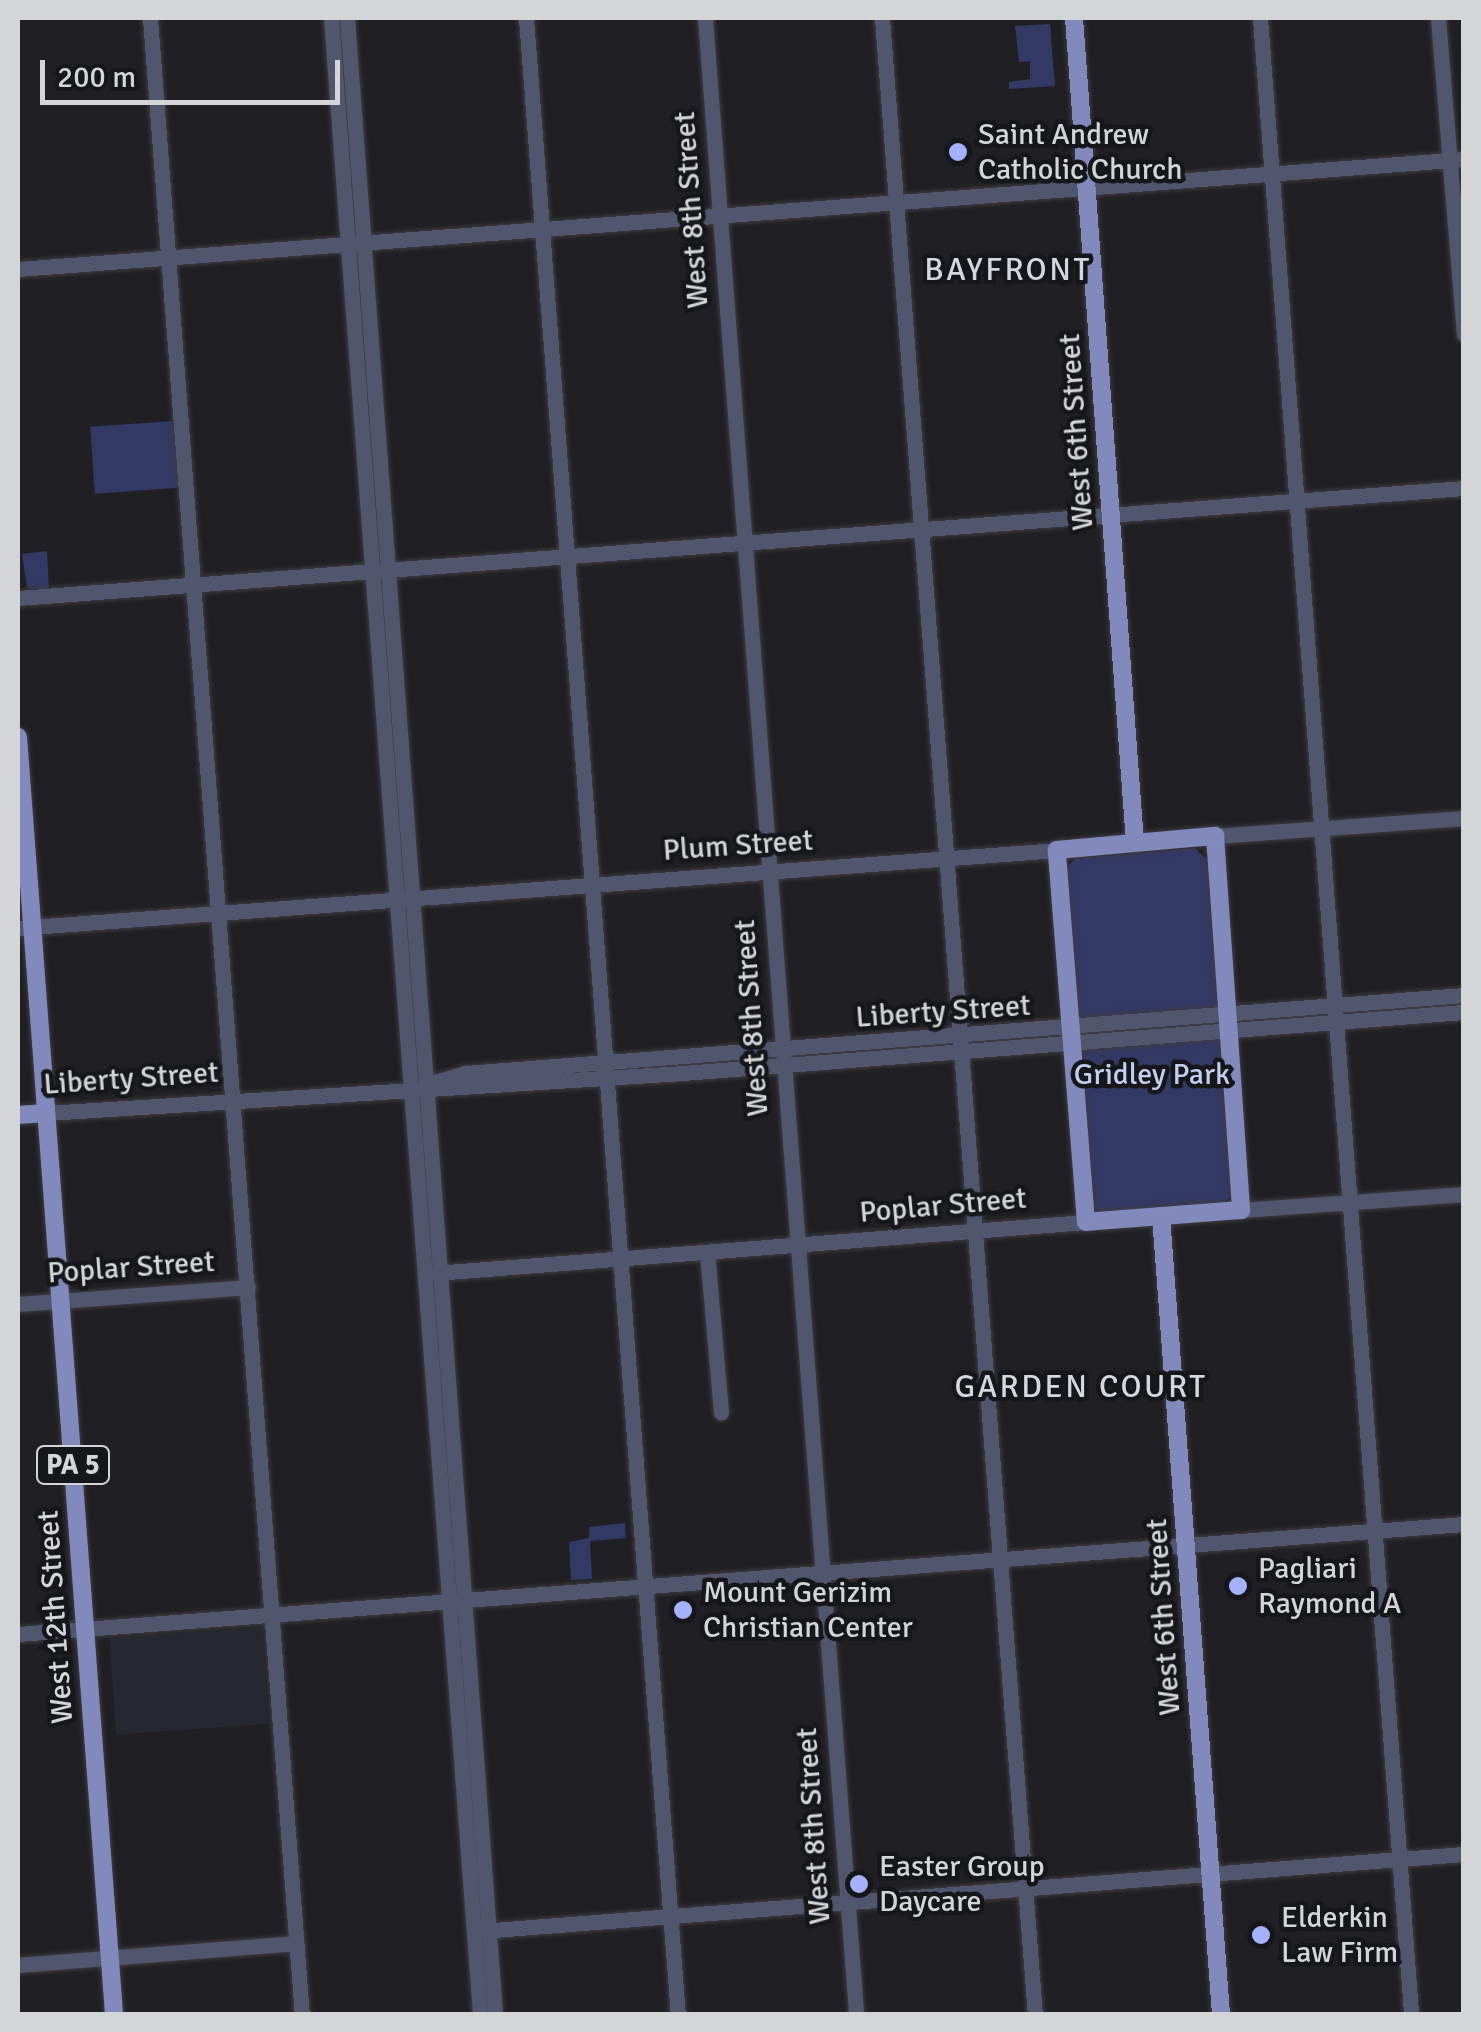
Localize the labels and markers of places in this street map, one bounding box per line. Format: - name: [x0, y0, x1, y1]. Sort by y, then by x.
- place label: Saint Andrew Catholic Church: [978, 117, 1183, 188]
- marker: Saint Andrew Catholic Church: [947, 141, 969, 163]
- place label: Pagliari Raymond A: [1258, 1551, 1401, 1622]
- place label: Mount Gerizim Christian Center: [703, 1575, 913, 1646]
- marker: Pagliari Raymond A: [1227, 1575, 1249, 1597]
- marker: Mount Gerizim Christian Center: [672, 1599, 694, 1621]
- place label: Easter Group Daycare: [879, 1849, 1045, 1920]
- marker: Easter Group Daycare: [848, 1873, 870, 1895]
- place label: Elderkin Law Firm: [1281, 1900, 1398, 1970]
- marker: Elderkin Law Firm: [1250, 1924, 1272, 1946]

